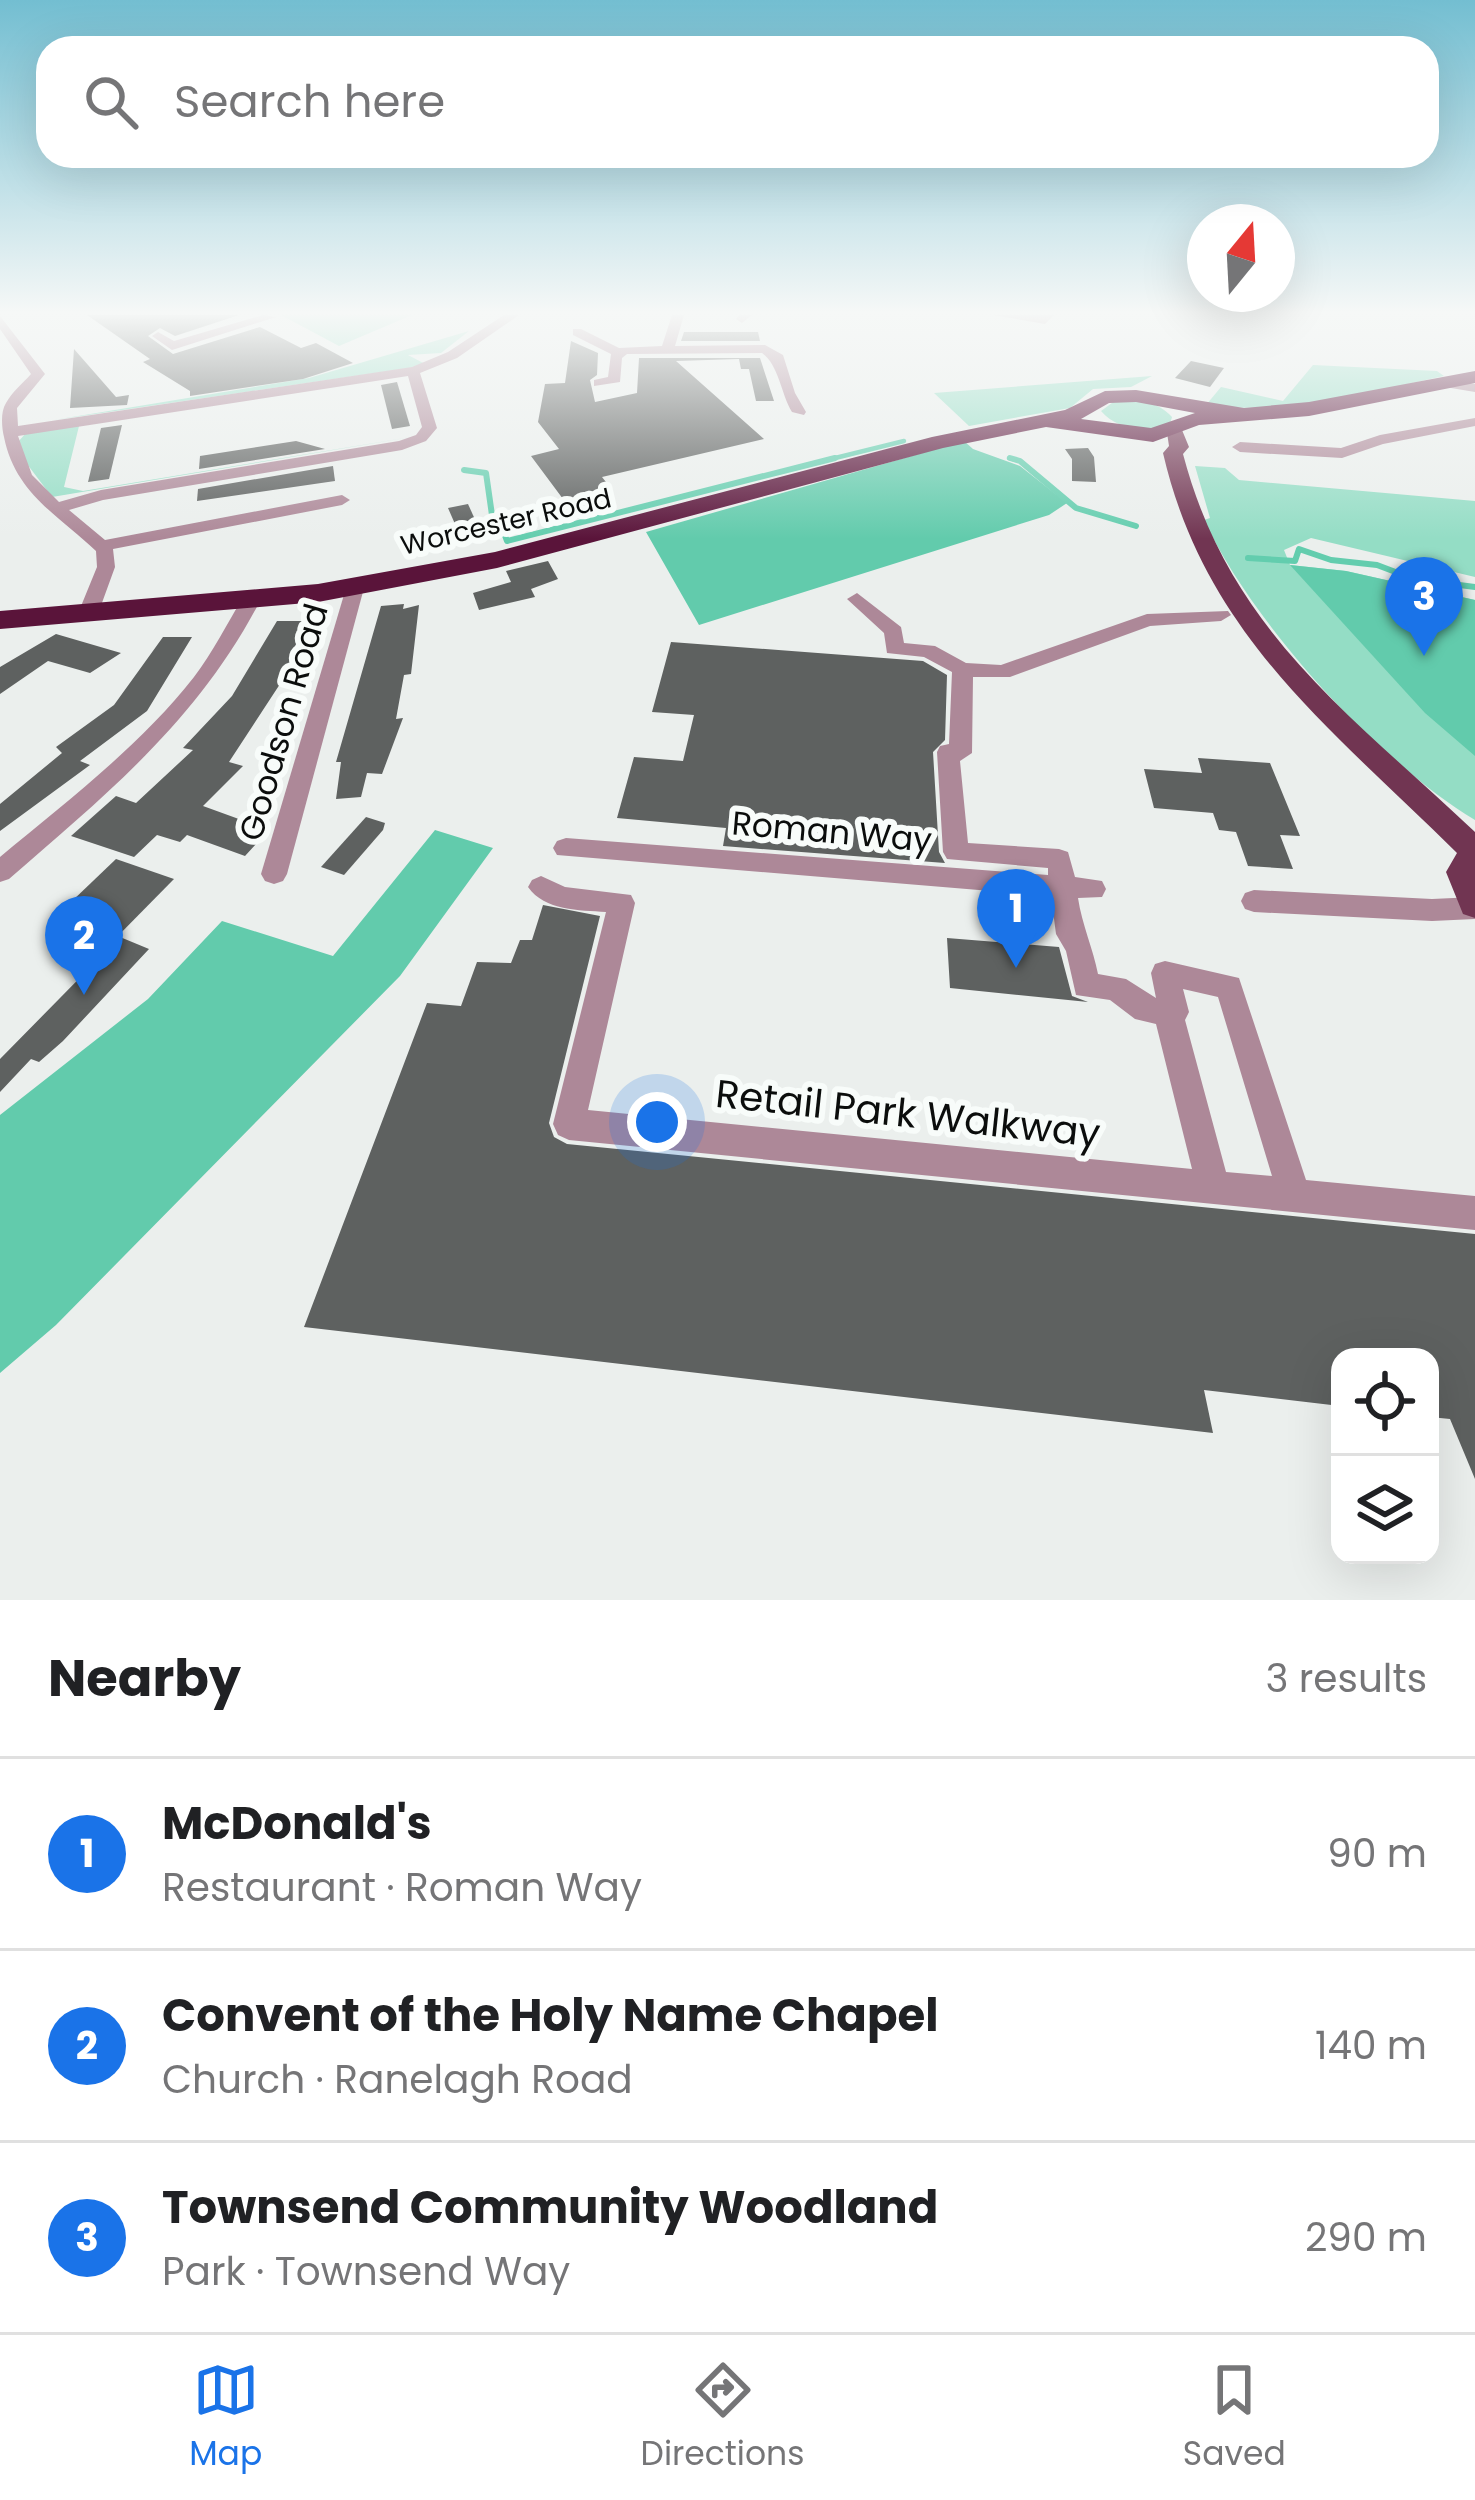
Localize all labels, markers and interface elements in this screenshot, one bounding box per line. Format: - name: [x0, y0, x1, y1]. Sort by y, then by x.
- search box: [36, 36, 1439, 168]
- icon: search: [78, 69, 144, 135]
- text: Search here: [174, 70, 445, 133]
- north arrow: [1187, 204, 1295, 312]
- street label: Worcester Road: [397, 479, 615, 564]
- pin: 3: [1385, 557, 1463, 656]
- street label: Goodson Road: [227, 598, 340, 846]
- street label: Roman Way: [730, 799, 934, 864]
- pin: 1: [977, 869, 1055, 968]
- pin: 2: [45, 896, 123, 995]
- street label: Retail Park Walkway: [713, 1066, 1103, 1161]
- your location: [627, 1092, 687, 1152]
- map controls: [1331, 1348, 1439, 1564]
- button: locate: [1331, 1348, 1439, 1456]
- button: layers: [1331, 1456, 1439, 1564]
- text: Nearby: [48, 1642, 241, 1714]
- text: 3 results: [1265, 1651, 1427, 1706]
- text: McDonald's: [162, 1792, 432, 1855]
- text: 1: [80, 1826, 94, 1881]
- text: 90 m: [1327, 1826, 1427, 1881]
- text: Restaurant · Roman Way: [162, 1860, 642, 1915]
- text: Convent of the Holy Name Chapel: [162, 1984, 938, 2047]
- text: 2: [76, 2018, 98, 2073]
- text: 140 m: [1315, 2018, 1427, 2073]
- text: Church · Ranelagh Road: [162, 2052, 633, 2107]
- text: Townsend Community Woodland: [162, 2176, 938, 2239]
- text: 3: [75, 2210, 99, 2265]
- text: 290 m: [1305, 2210, 1427, 2265]
- text: Park · Townsend Way: [162, 2244, 570, 2299]
- tab: Map: [189, 2357, 262, 2479]
- tab: Directions: [641, 2357, 804, 2479]
- tab: Saved: [1183, 2357, 1286, 2479]

